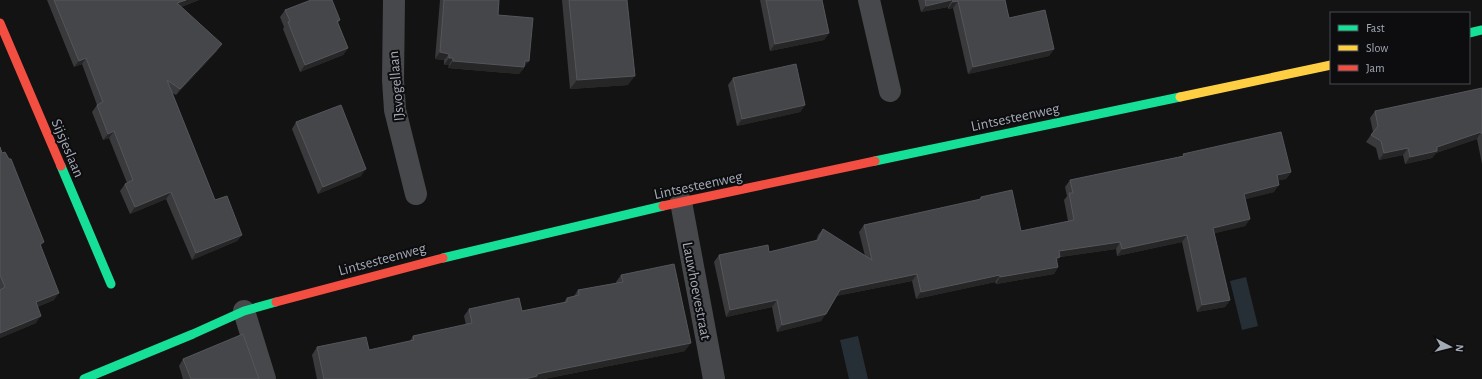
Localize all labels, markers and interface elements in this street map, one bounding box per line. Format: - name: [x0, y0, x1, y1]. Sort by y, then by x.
- legend: [1330, 12, 1470, 84]
- text: Fast: [1366, 22, 1385, 34]
- text: Slow: [1366, 42, 1388, 54]
- street label: IJsvogellaan: [386, 50, 407, 122]
- text: Jam: [1366, 62, 1385, 74]
- street label: Lintsesteenweg: [969, 101, 1061, 134]
- street label: Sijsjeslaan: [49, 117, 87, 180]
- street label: Lintsesteenweg: [652, 169, 744, 202]
- street label: Lintsesteenweg: [337, 240, 428, 278]
- street label: Lauwhoevestraat: [680, 241, 713, 342]
- north arrow: [1430, 327, 1470, 367]
- text: N: [1454, 344, 1465, 353]

